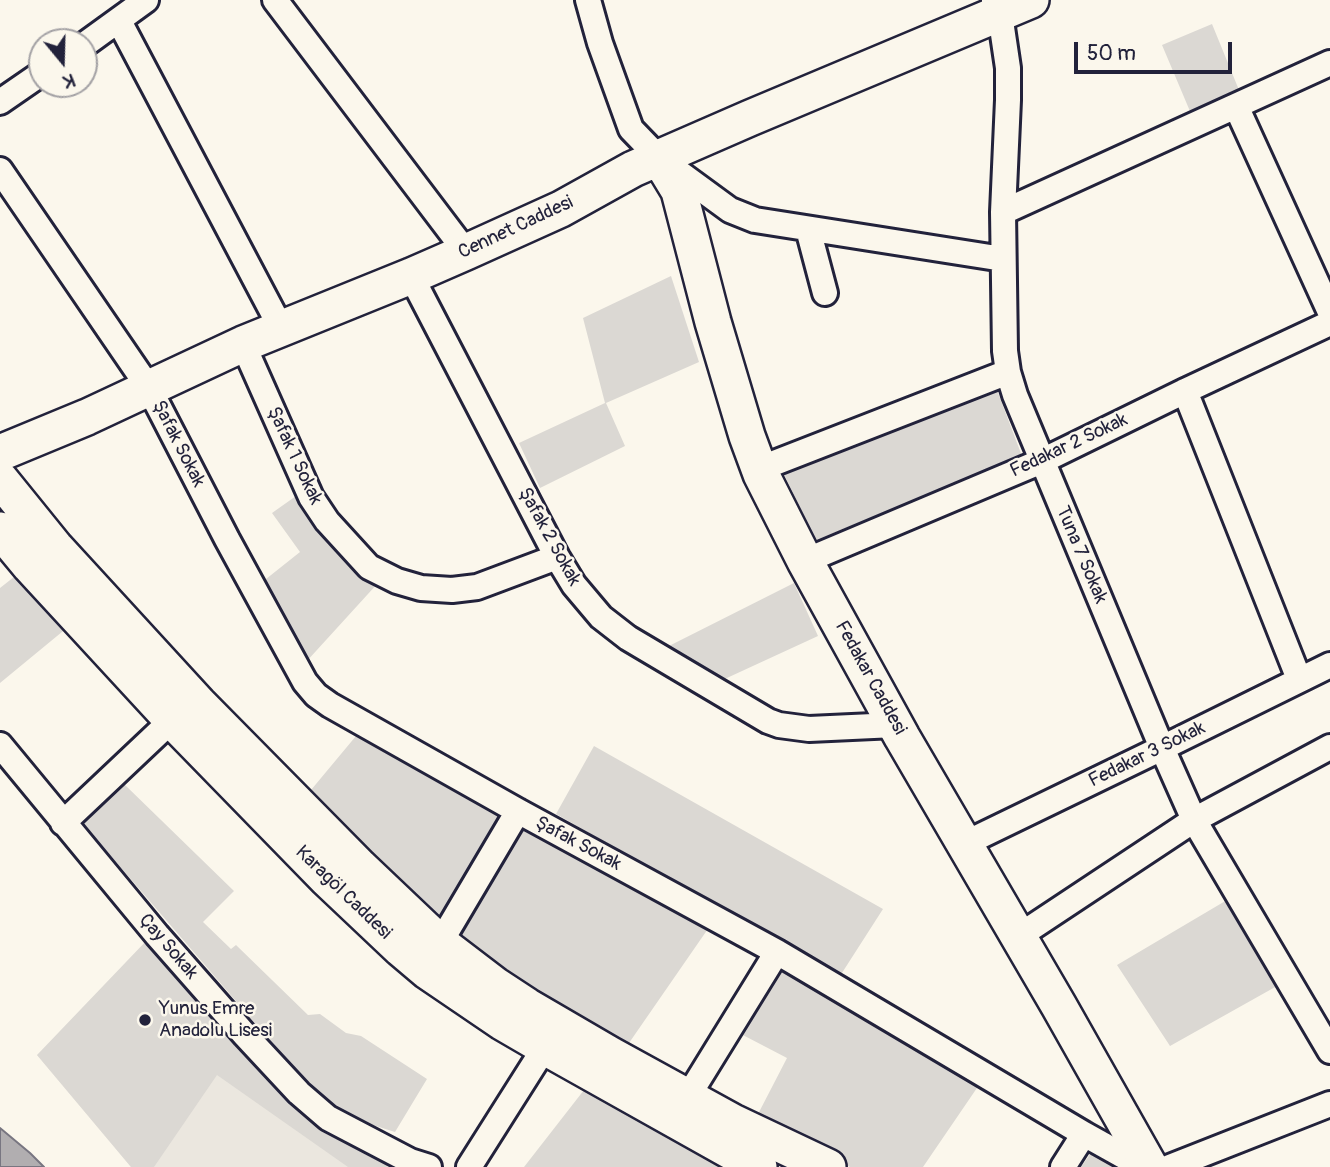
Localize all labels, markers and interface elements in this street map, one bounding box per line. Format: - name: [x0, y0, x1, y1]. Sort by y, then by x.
- north arrow: [28, 28, 98, 98]
- scale bar: [1078, 28, 1236, 72]
- text: 50 m: [1087, 40, 1136, 67]
- text: K: [60, 68, 79, 94]
- street label: Cennet Caddesi: [455, 191, 577, 265]
- street label: Şafak Sokak: [147, 397, 209, 491]
- street label: Şafak 1 Sokak: [261, 403, 327, 509]
- street label: Fedakar 2 Sokak: [1007, 409, 1131, 483]
- street label: Şafak 2 Sokak: [513, 484, 585, 590]
- street label: Tuna 7 Sokak: [1050, 503, 1112, 607]
- street label: Fedakar Caddesi: [829, 617, 911, 739]
- street label: Fedakar 3 Sokak: [1085, 717, 1209, 793]
- street label: Şafak Sokak: [531, 812, 625, 876]
- street label: Karagöl Caddesi: [290, 841, 396, 945]
- street label: Çay Sokak: [134, 910, 202, 984]
- place label: Yunus Emre Anadolu Lisesi: [159, 998, 272, 1042]
- marker: Yunus Emre Anadolu Lisesi: [137, 1012, 153, 1028]

